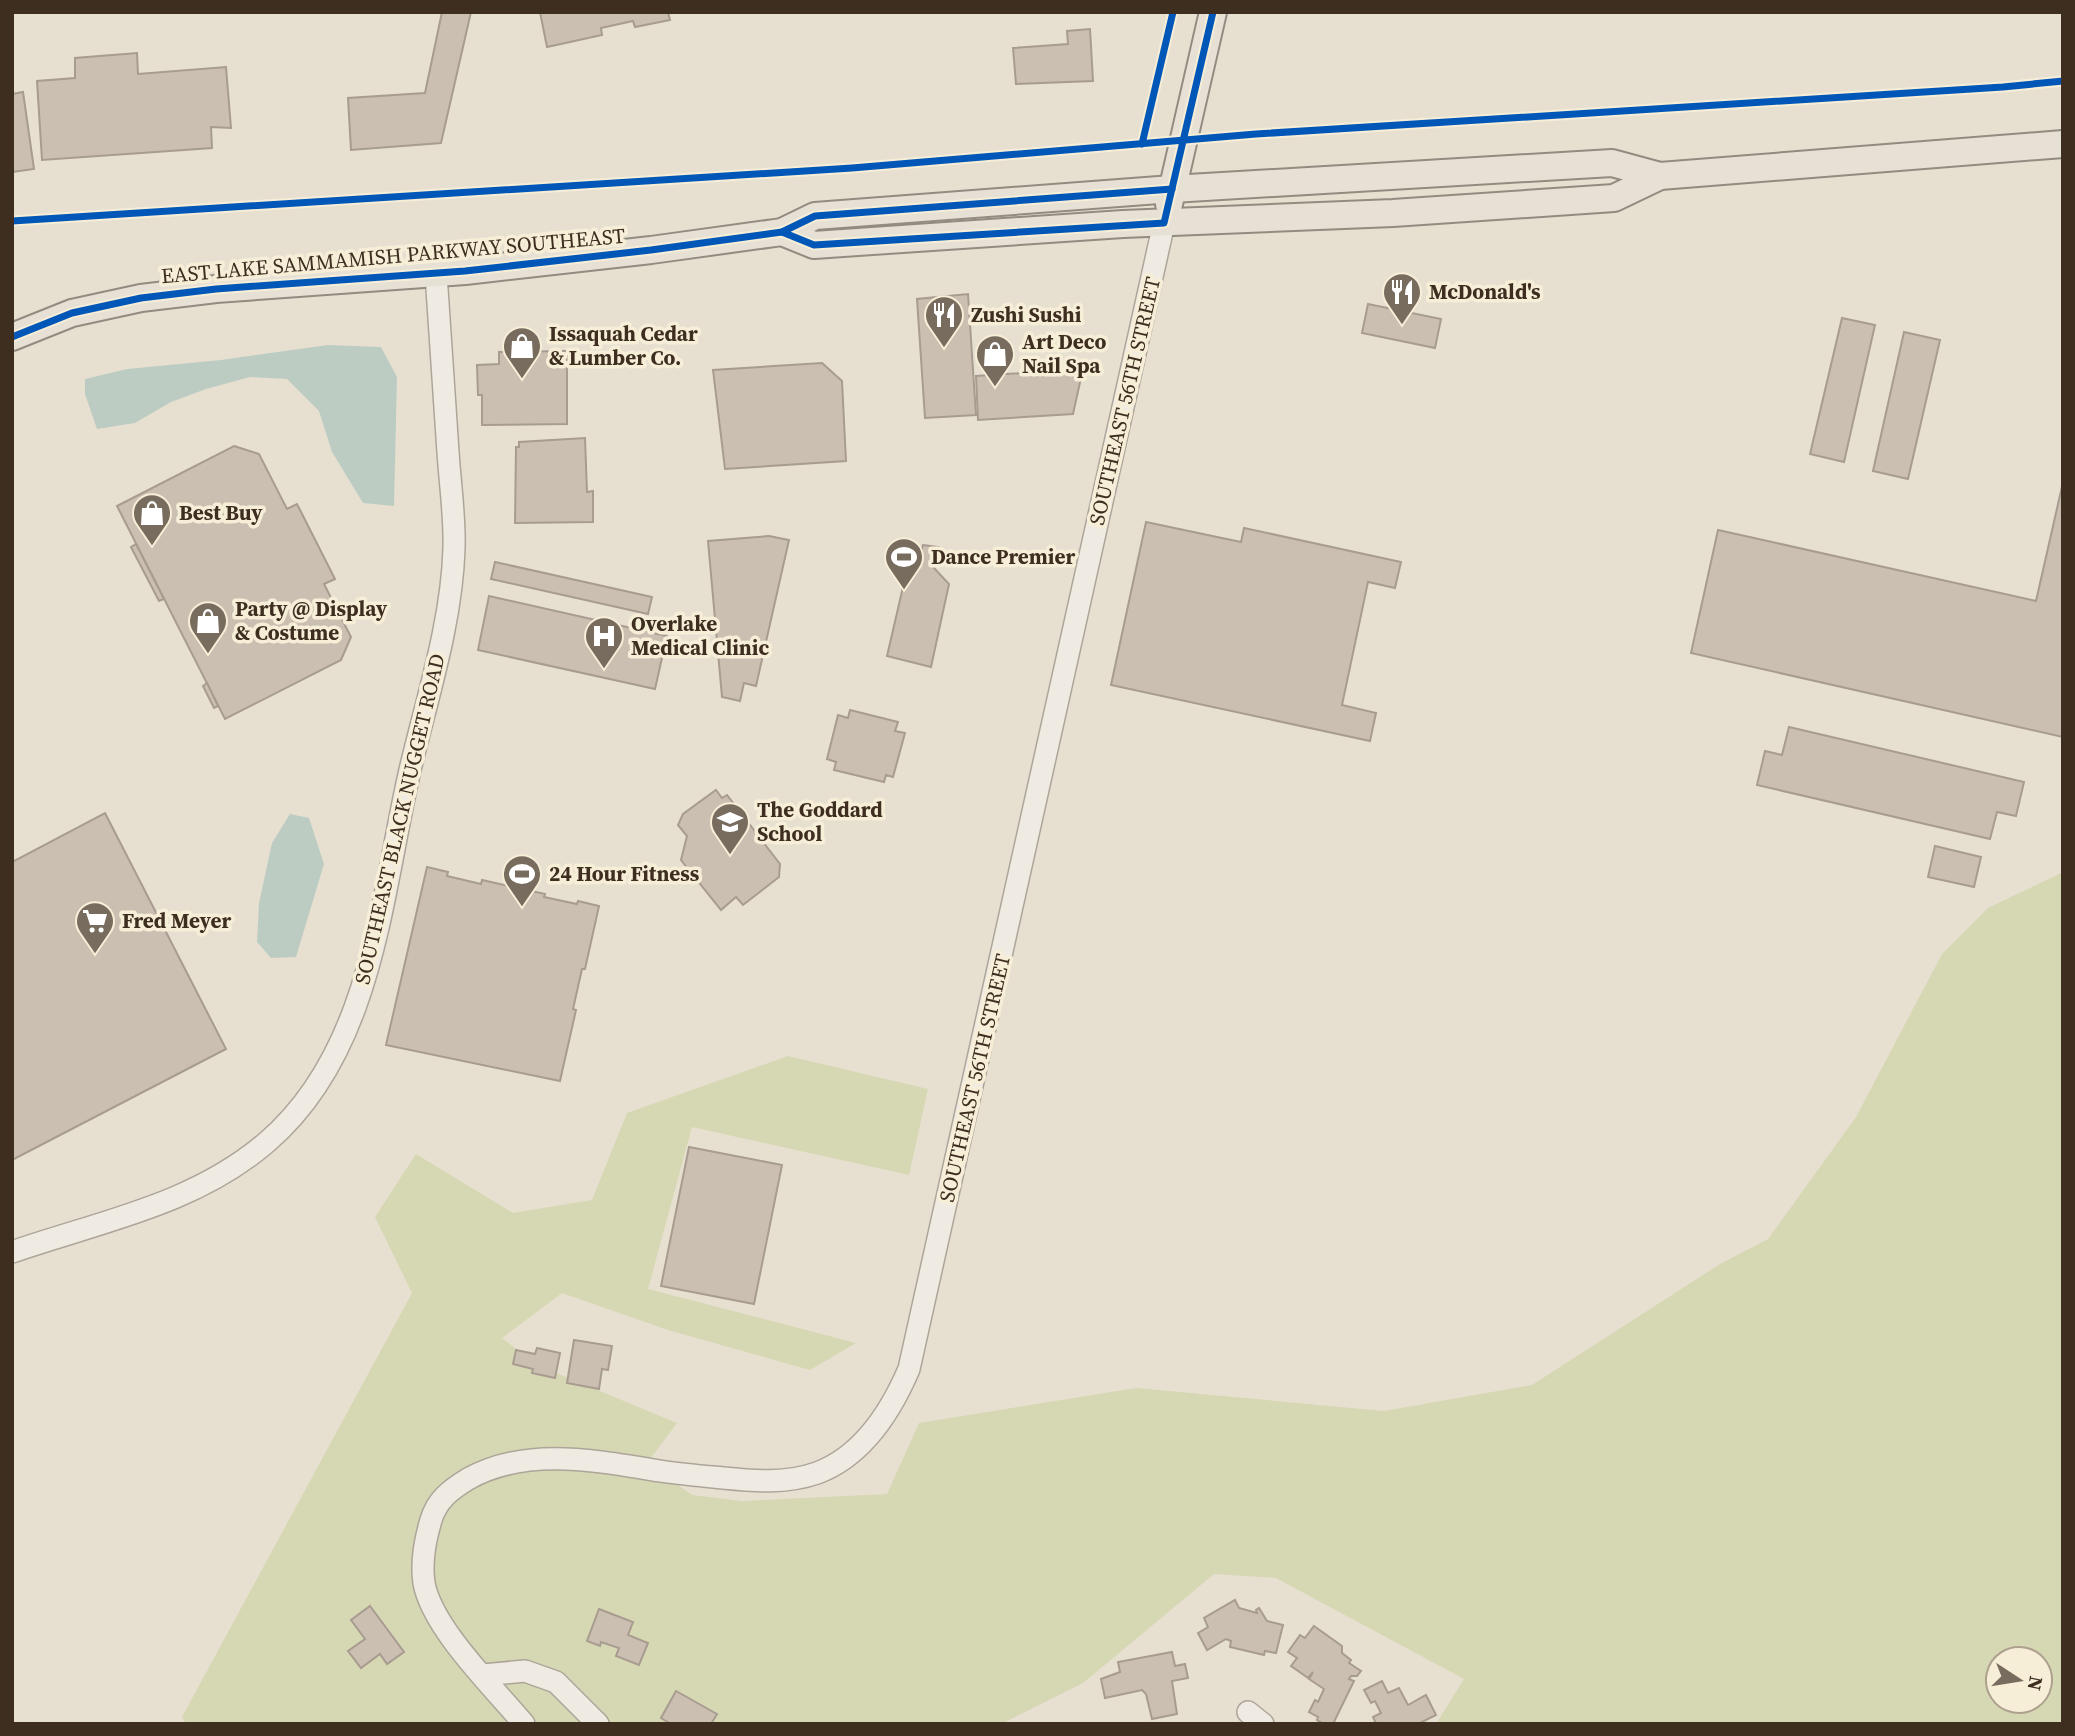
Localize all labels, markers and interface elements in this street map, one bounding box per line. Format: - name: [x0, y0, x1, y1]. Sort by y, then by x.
- street label: EAST LAKE SAMMAMISH PARKWAY SOUTHEAST: [160, 221, 626, 290]
- restaurant icon: McDonald's: [1381, 271, 1423, 326]
- street label: SOUTHEAST 56TH STREET: [1082, 274, 1167, 528]
- place label: McDonald's: [1429, 277, 1541, 306]
- restaurant icon: Zushi Sushi: [923, 294, 965, 349]
- place label: Zushi Sushi: [971, 300, 1082, 329]
- place label: Issaquah Cedar & Lumber Co.: [549, 319, 698, 372]
- shop icon: Issaquah Cedar & Lumber Co.: [501, 325, 543, 380]
- place label: Art Deco Nail Spa: [1022, 327, 1106, 380]
- shop icon: Art Deco Nail Spa: [974, 333, 1016, 388]
- shop icon: Best Buy: [131, 492, 173, 547]
- place label: Best Buy: [179, 498, 263, 527]
- sports icon: Dance Premier: [883, 536, 925, 591]
- place label: Dance Premier: [931, 542, 1075, 571]
- place label: Party @ Display & Costume: [235, 594, 388, 647]
- shop icon: Party @ Display & Costume: [187, 600, 229, 655]
- place label: Overlake Medical Clinic: [631, 609, 769, 662]
- hospital icon: Overlake Medical Clinic: [583, 615, 625, 670]
- street label: SOUTHEAST BLACK NUGGET ROAD: [347, 651, 452, 987]
- place label: The Goddard School: [757, 795, 883, 848]
- school or university icon: The Goddard School: [709, 801, 751, 856]
- sports icon: 24 Hour Fitness: [501, 853, 543, 908]
- place label: 24 Hour Fitness: [549, 859, 700, 888]
- supermarket icon: Fred Meyer: [74, 900, 116, 955]
- place label: Fred Meyer: [122, 906, 231, 935]
- street label: SOUTHEAST 56TH STREET: [932, 951, 1017, 1205]
- north arrow: [1984, 1645, 2054, 1715]
- text: N: [2021, 1674, 2050, 1693]

